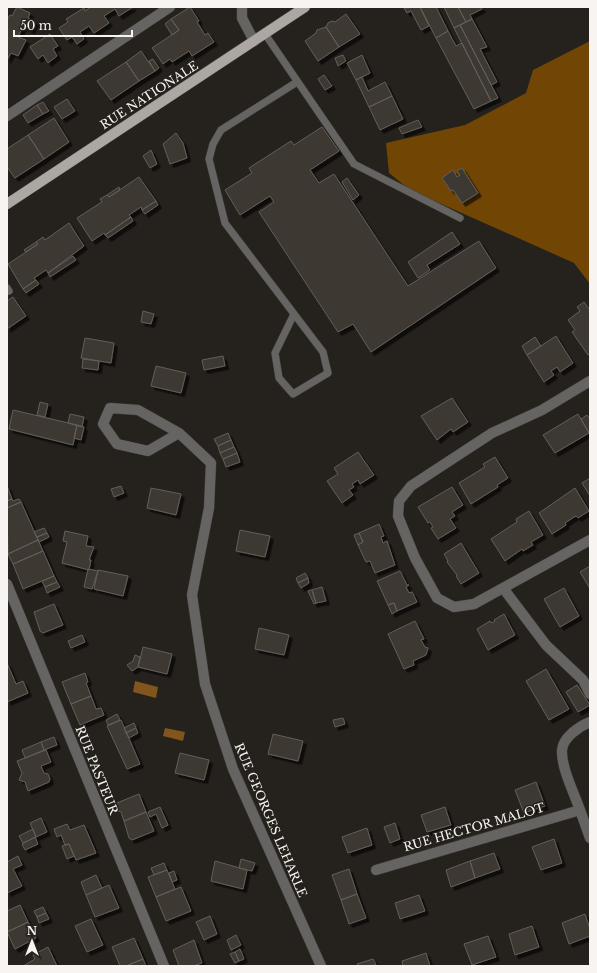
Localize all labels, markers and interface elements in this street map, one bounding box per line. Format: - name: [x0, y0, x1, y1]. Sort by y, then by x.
- scale bar: [14, 12, 132, 38]
- text: 50 m: [20, 18, 52, 33]
- street label: RUE NATIONALE: [97, 58, 201, 132]
- street label: RUE PASTEUR: [72, 723, 122, 817]
- street label: RUE GEORGES LEHARLE: [232, 740, 311, 900]
- street label: RUE HECTOR MALOT: [402, 800, 547, 854]
- north arrow: [12, 921, 52, 961]
- text: N: [27, 924, 38, 938]

